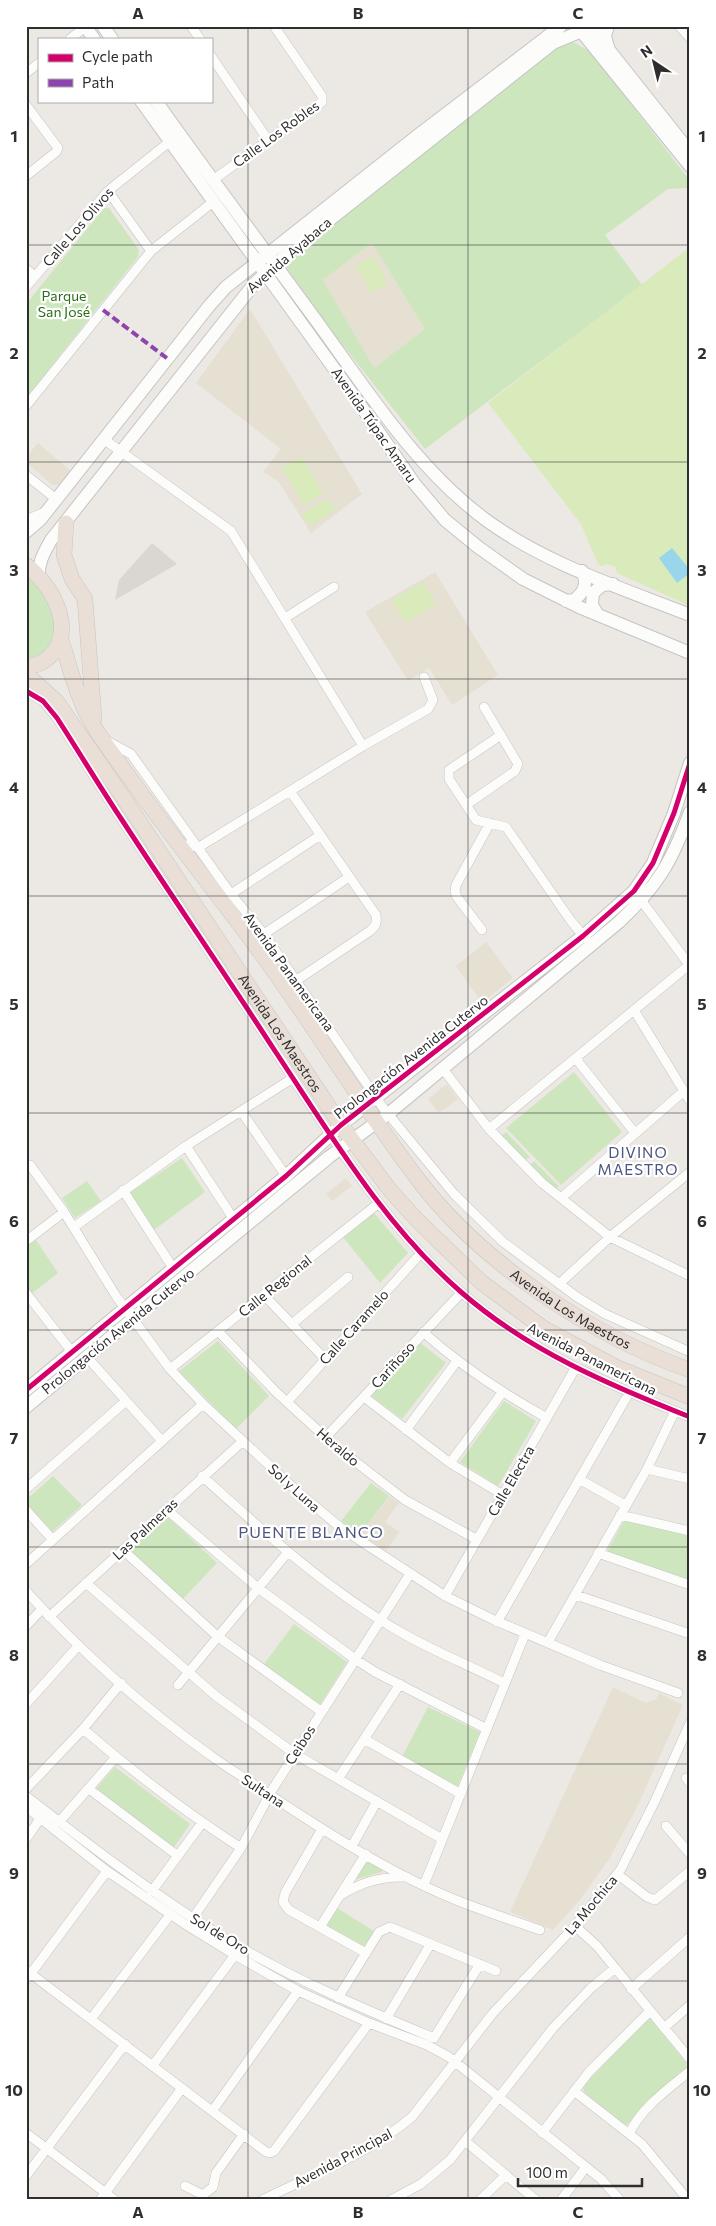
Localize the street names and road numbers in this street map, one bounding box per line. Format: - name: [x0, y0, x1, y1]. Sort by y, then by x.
- street label: Calle Los Robles: [229, 97, 322, 171]
- street label: Calle Los Olivos: [39, 184, 117, 270]
- street label: Avenida Ayabaca: [243, 213, 334, 296]
- street label: Avenida Túpac Amaru: [328, 364, 421, 486]
- street label: Avenida Panamericana: [241, 909, 338, 1035]
- street label: Avenida Los Maestros: [235, 970, 326, 1095]
- street label: Prolongación Avenida Cutervo: [330, 991, 491, 1122]
- street label: Calle Regional: [235, 1251, 315, 1320]
- street label: Prolongación Avenida Cutervo: [38, 1264, 197, 1397]
- street label: Avenida Los Maestros: [507, 1265, 634, 1352]
- street label: Calle Caramelo: [315, 1286, 392, 1368]
- street label: Avenida Panamericana: [525, 1319, 660, 1399]
- street label: Cariñoso: [367, 1338, 418, 1392]
- street label: Heraldo: [313, 1424, 363, 1469]
- street label: Calle Electra: [484, 1442, 538, 1519]
- street label: Sol y Luna: [265, 1460, 324, 1515]
- street label: Las Palmeras: [109, 1494, 181, 1563]
- street label: Ceibos: [281, 1722, 318, 1768]
- street label: Sultana: [239, 1770, 288, 1811]
- street label: La Mochica: [561, 1871, 620, 1938]
- street label: Sol de Oro: [188, 1909, 253, 1958]
- street label: Avenida Principal: [291, 2125, 395, 2191]

